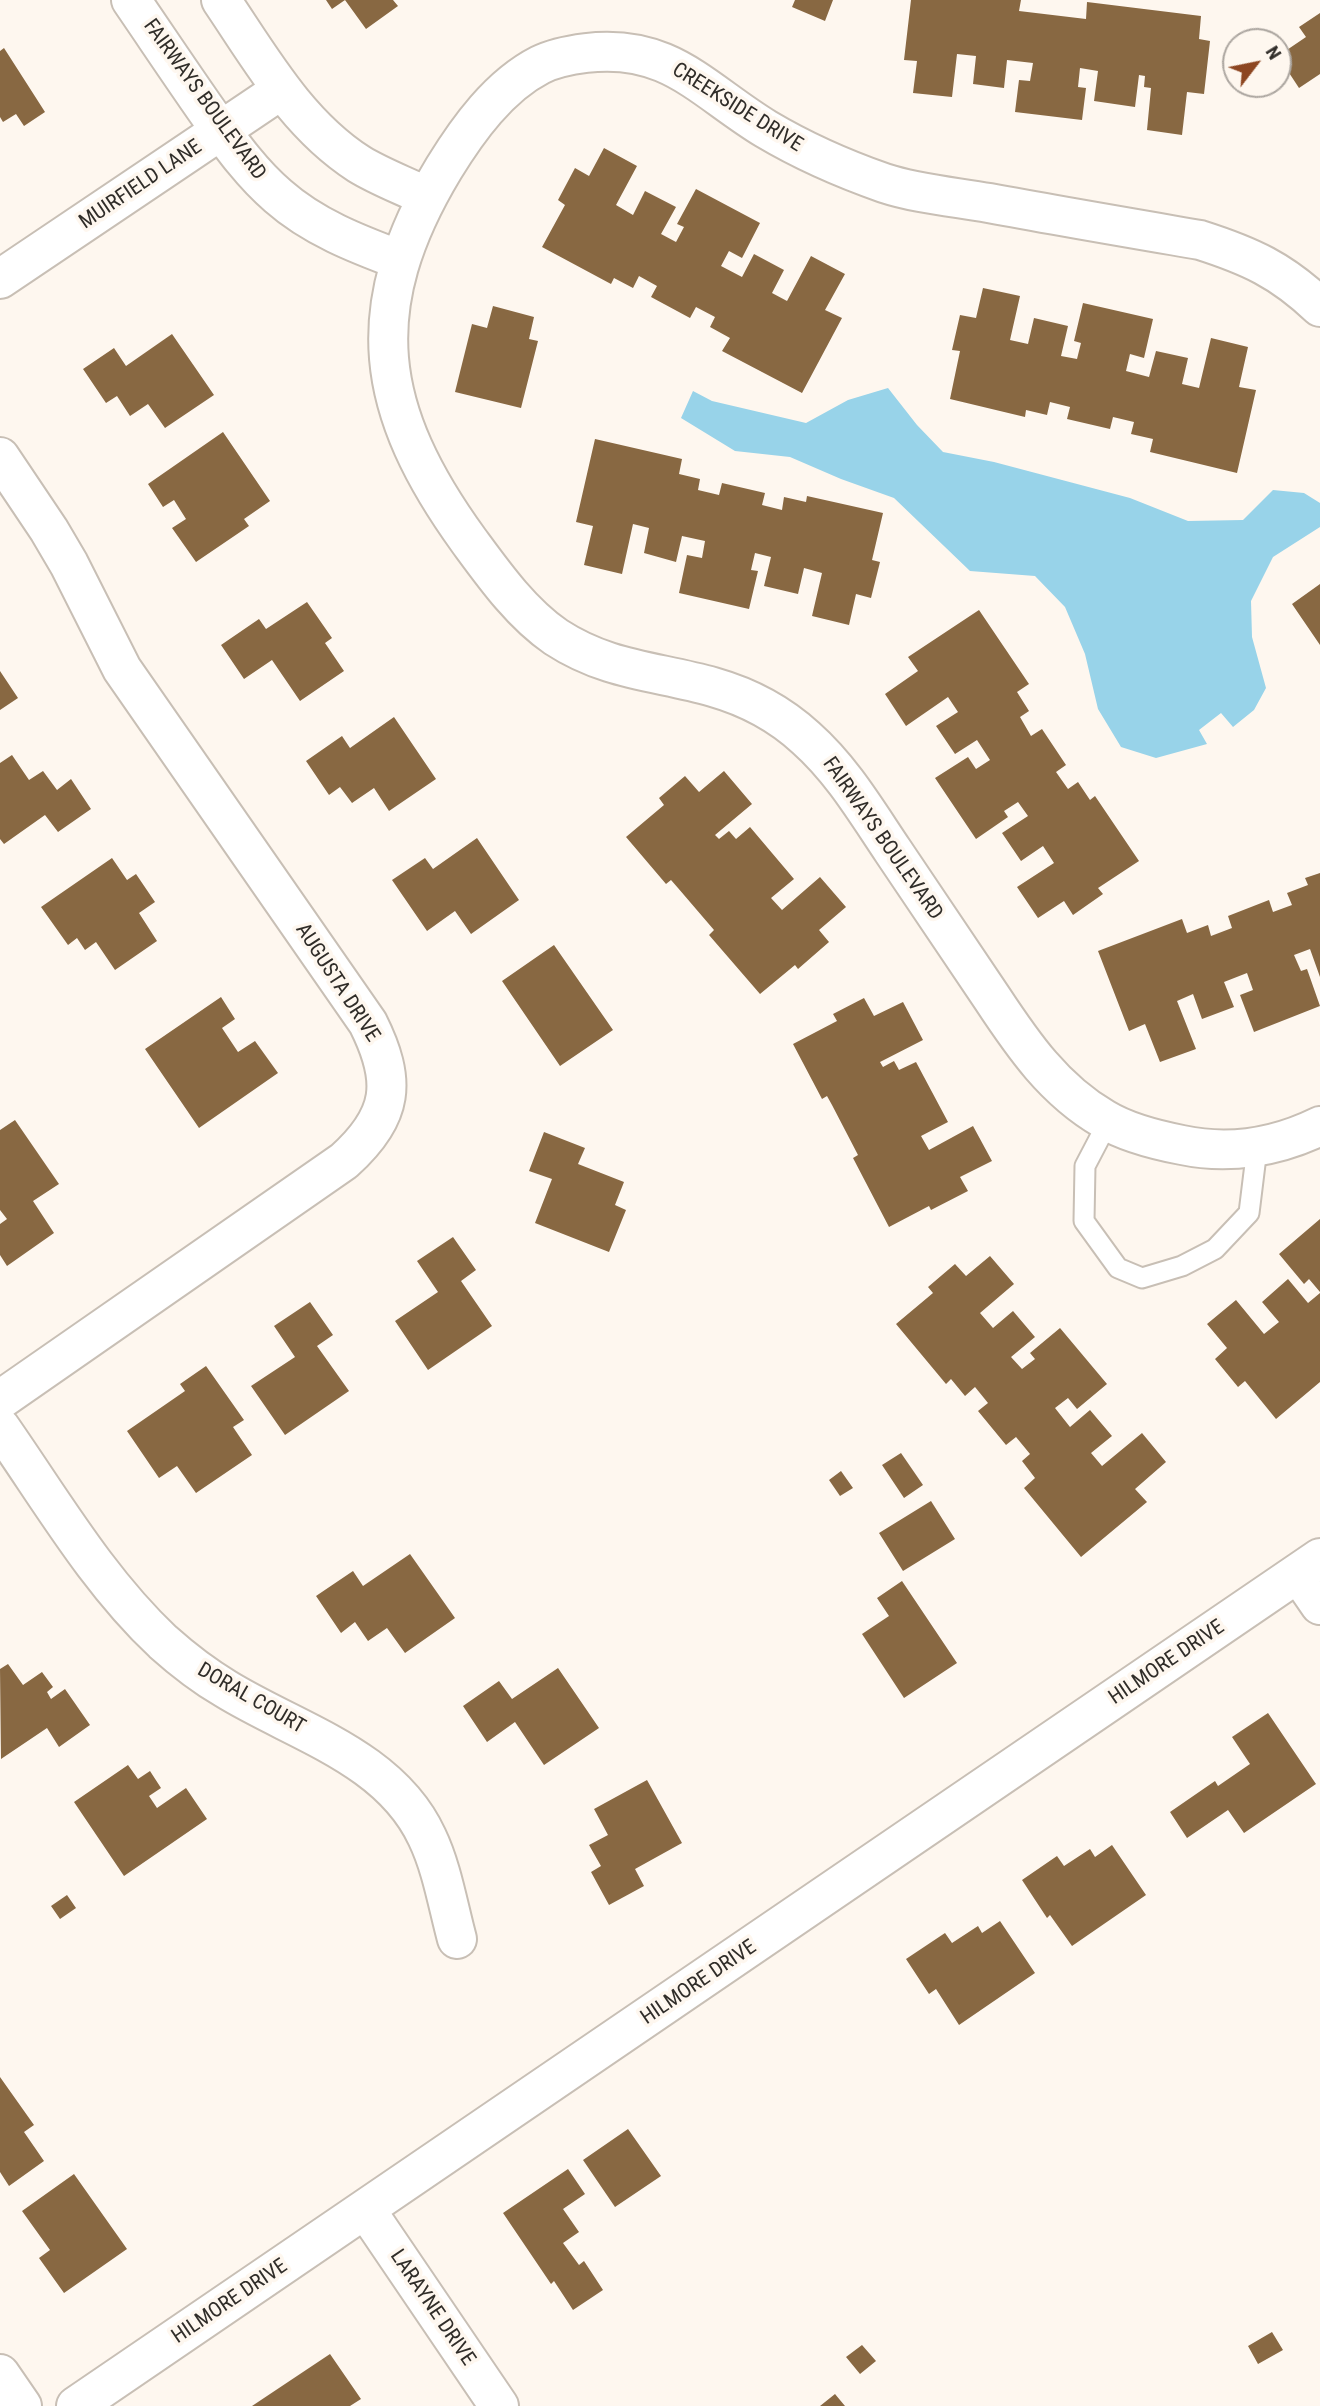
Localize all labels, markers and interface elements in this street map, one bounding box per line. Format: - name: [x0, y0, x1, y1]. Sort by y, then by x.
- street label: FAIRWAYS BOULEVARD: [137, 15, 271, 185]
- north arrow: [1222, 28, 1292, 98]
- text: N: [1261, 42, 1286, 64]
- street label: CREEKSIDE DRIVE: [667, 58, 807, 158]
- street label: MUIRFIELD LANE: [75, 135, 207, 235]
- street label: FAIRWAYS BOULEVARD: [816, 753, 948, 925]
- street label: AUGUSTA DRIVE: [289, 919, 385, 1047]
- street label: HILMORE DRIVE: [1105, 1615, 1229, 1711]
- street label: DORAL COURT: [193, 1658, 309, 1740]
- street label: HILMORE DRIVE: [637, 1935, 761, 2031]
- street label: LARAYNE DRIVE: [384, 2245, 480, 2371]
- street label: HILMORE DRIVE: [168, 2254, 292, 2350]

